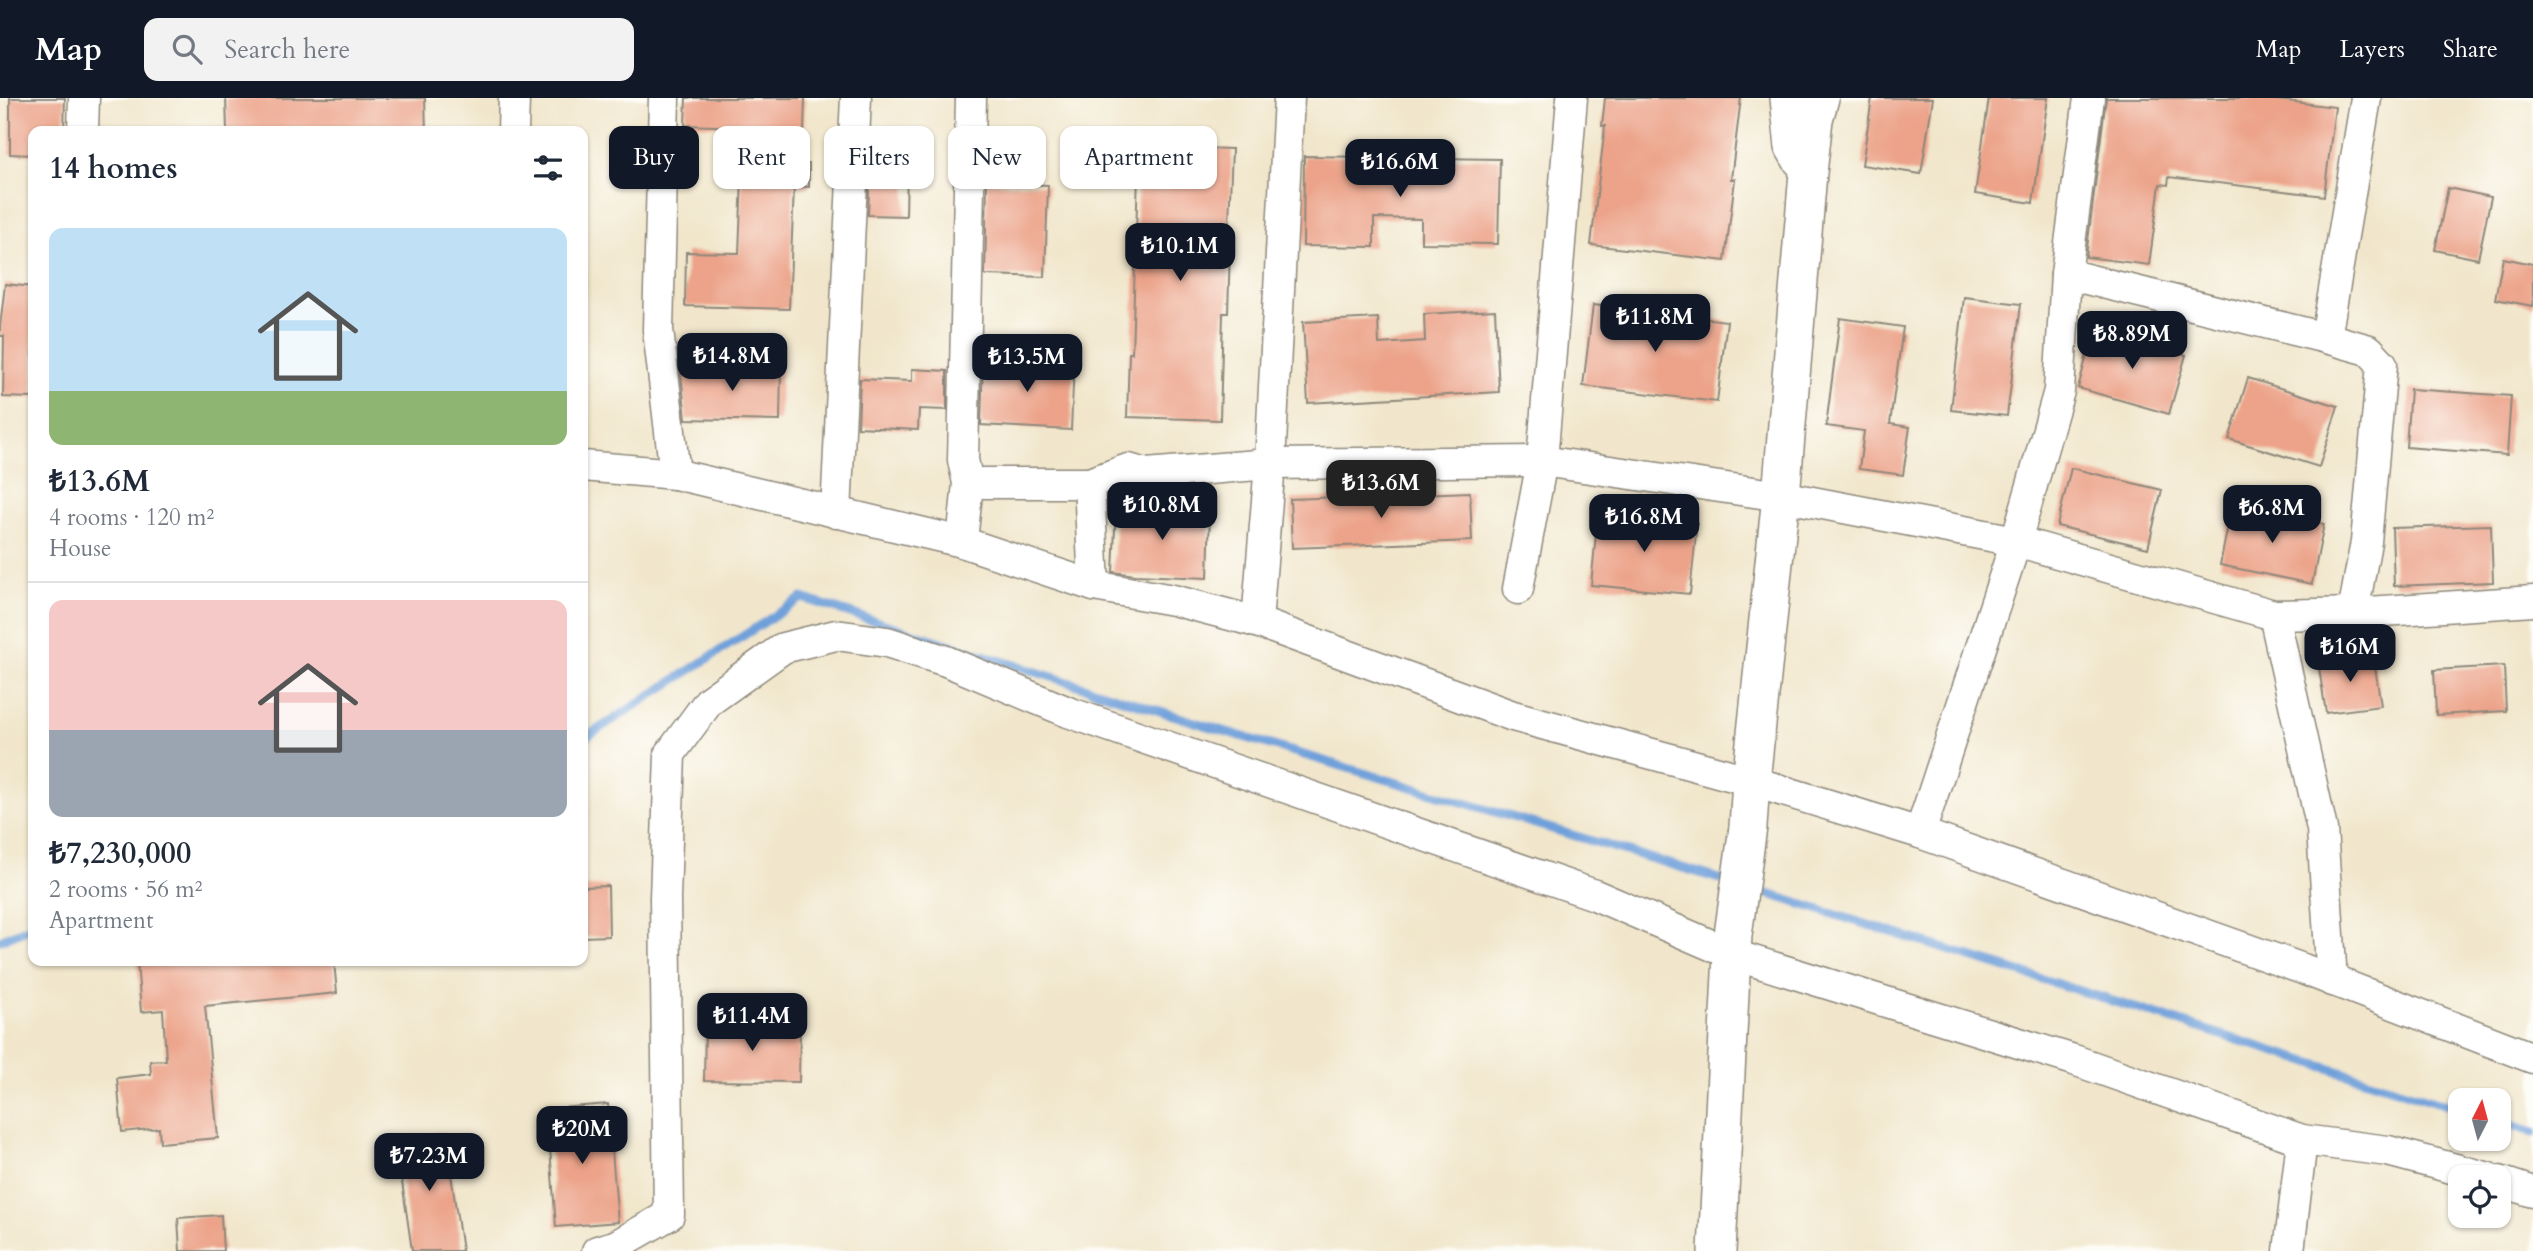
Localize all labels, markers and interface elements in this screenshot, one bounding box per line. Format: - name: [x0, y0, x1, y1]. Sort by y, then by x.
- search box: [144, 18, 634, 81]
- text: Map: [35, 27, 102, 72]
- icon: search: [168, 30, 206, 68]
- text: Search here: [224, 32, 350, 67]
- text: Map: [2256, 33, 2302, 66]
- text: Layers: [2340, 33, 2405, 66]
- text: Share: [2443, 33, 2498, 66]
- chip: Buy: [609, 126, 699, 189]
- chip: Rent: [713, 126, 810, 189]
- chip: Filters: [824, 126, 934, 189]
- chip: New: [948, 126, 1046, 189]
- chip: Apartment: [1060, 126, 1217, 189]
- pin: ₺16.6M: [1343, 140, 1457, 199]
- text: ₺16.6M: [1361, 146, 1439, 177]
- text: 14 homes: [49, 148, 178, 189]
- icon: filters: [529, 149, 567, 187]
- pin: ₺10.1M: [1123, 223, 1237, 283]
- text: ₺10.1M: [1141, 230, 1219, 261]
- icon: home: [245, 273, 371, 399]
- pin: ₺11.8M: [1598, 294, 1712, 354]
- text: ₺11.8M: [1616, 301, 1694, 332]
- pin: ₺8.89M: [2075, 312, 2189, 371]
- text: ₺8.89M: [2093, 318, 2171, 349]
- pin: ₺14.8M: [675, 334, 789, 393]
- pin: ₺13.5M: [970, 334, 1084, 394]
- text: ₺14.8M: [693, 340, 771, 371]
- text: ₺13.5M: [988, 341, 1066, 372]
- pin: ₺13.6M: [1324, 460, 1438, 520]
- text: ₺13.6M: [49, 461, 150, 502]
- text: ₺13.6M: [1342, 467, 1420, 498]
- pin: ₺10.8M: [1105, 482, 1219, 542]
- pin: ₺6.8M: [2223, 486, 2321, 545]
- text: ₺10.8M: [1123, 489, 1201, 520]
- text: ₺6.8M: [2239, 492, 2305, 523]
- pin: ₺16.8M: [1587, 494, 1701, 554]
- text: ₺16.8M: [1605, 501, 1683, 532]
- text: 4 rooms · 120 m²: [49, 502, 214, 533]
- text: House: [49, 533, 111, 564]
- pin: ₺16M: [2309, 624, 2391, 684]
- text: ₺16M: [2320, 631, 2380, 662]
- icon: home: [245, 645, 371, 771]
- text: ₺7,230,000: [49, 833, 191, 874]
- text: 2 rooms · 56 m²: [49, 874, 202, 905]
- text: Apartment: [49, 905, 153, 936]
- pin: ₺11.4M: [695, 993, 809, 1053]
- text: ₺11.4M: [713, 1000, 791, 1031]
- north arrow: [2448, 1088, 2511, 1152]
- map controls: [2448, 1088, 2511, 1228]
- pin: ₺20M: [541, 1107, 623, 1166]
- text: ₺20M: [552, 1113, 612, 1144]
- pin: ₺7.23M: [372, 1134, 486, 1193]
- text: ₺7.23M: [390, 1140, 468, 1171]
- button: locate: [2448, 1165, 2511, 1228]

